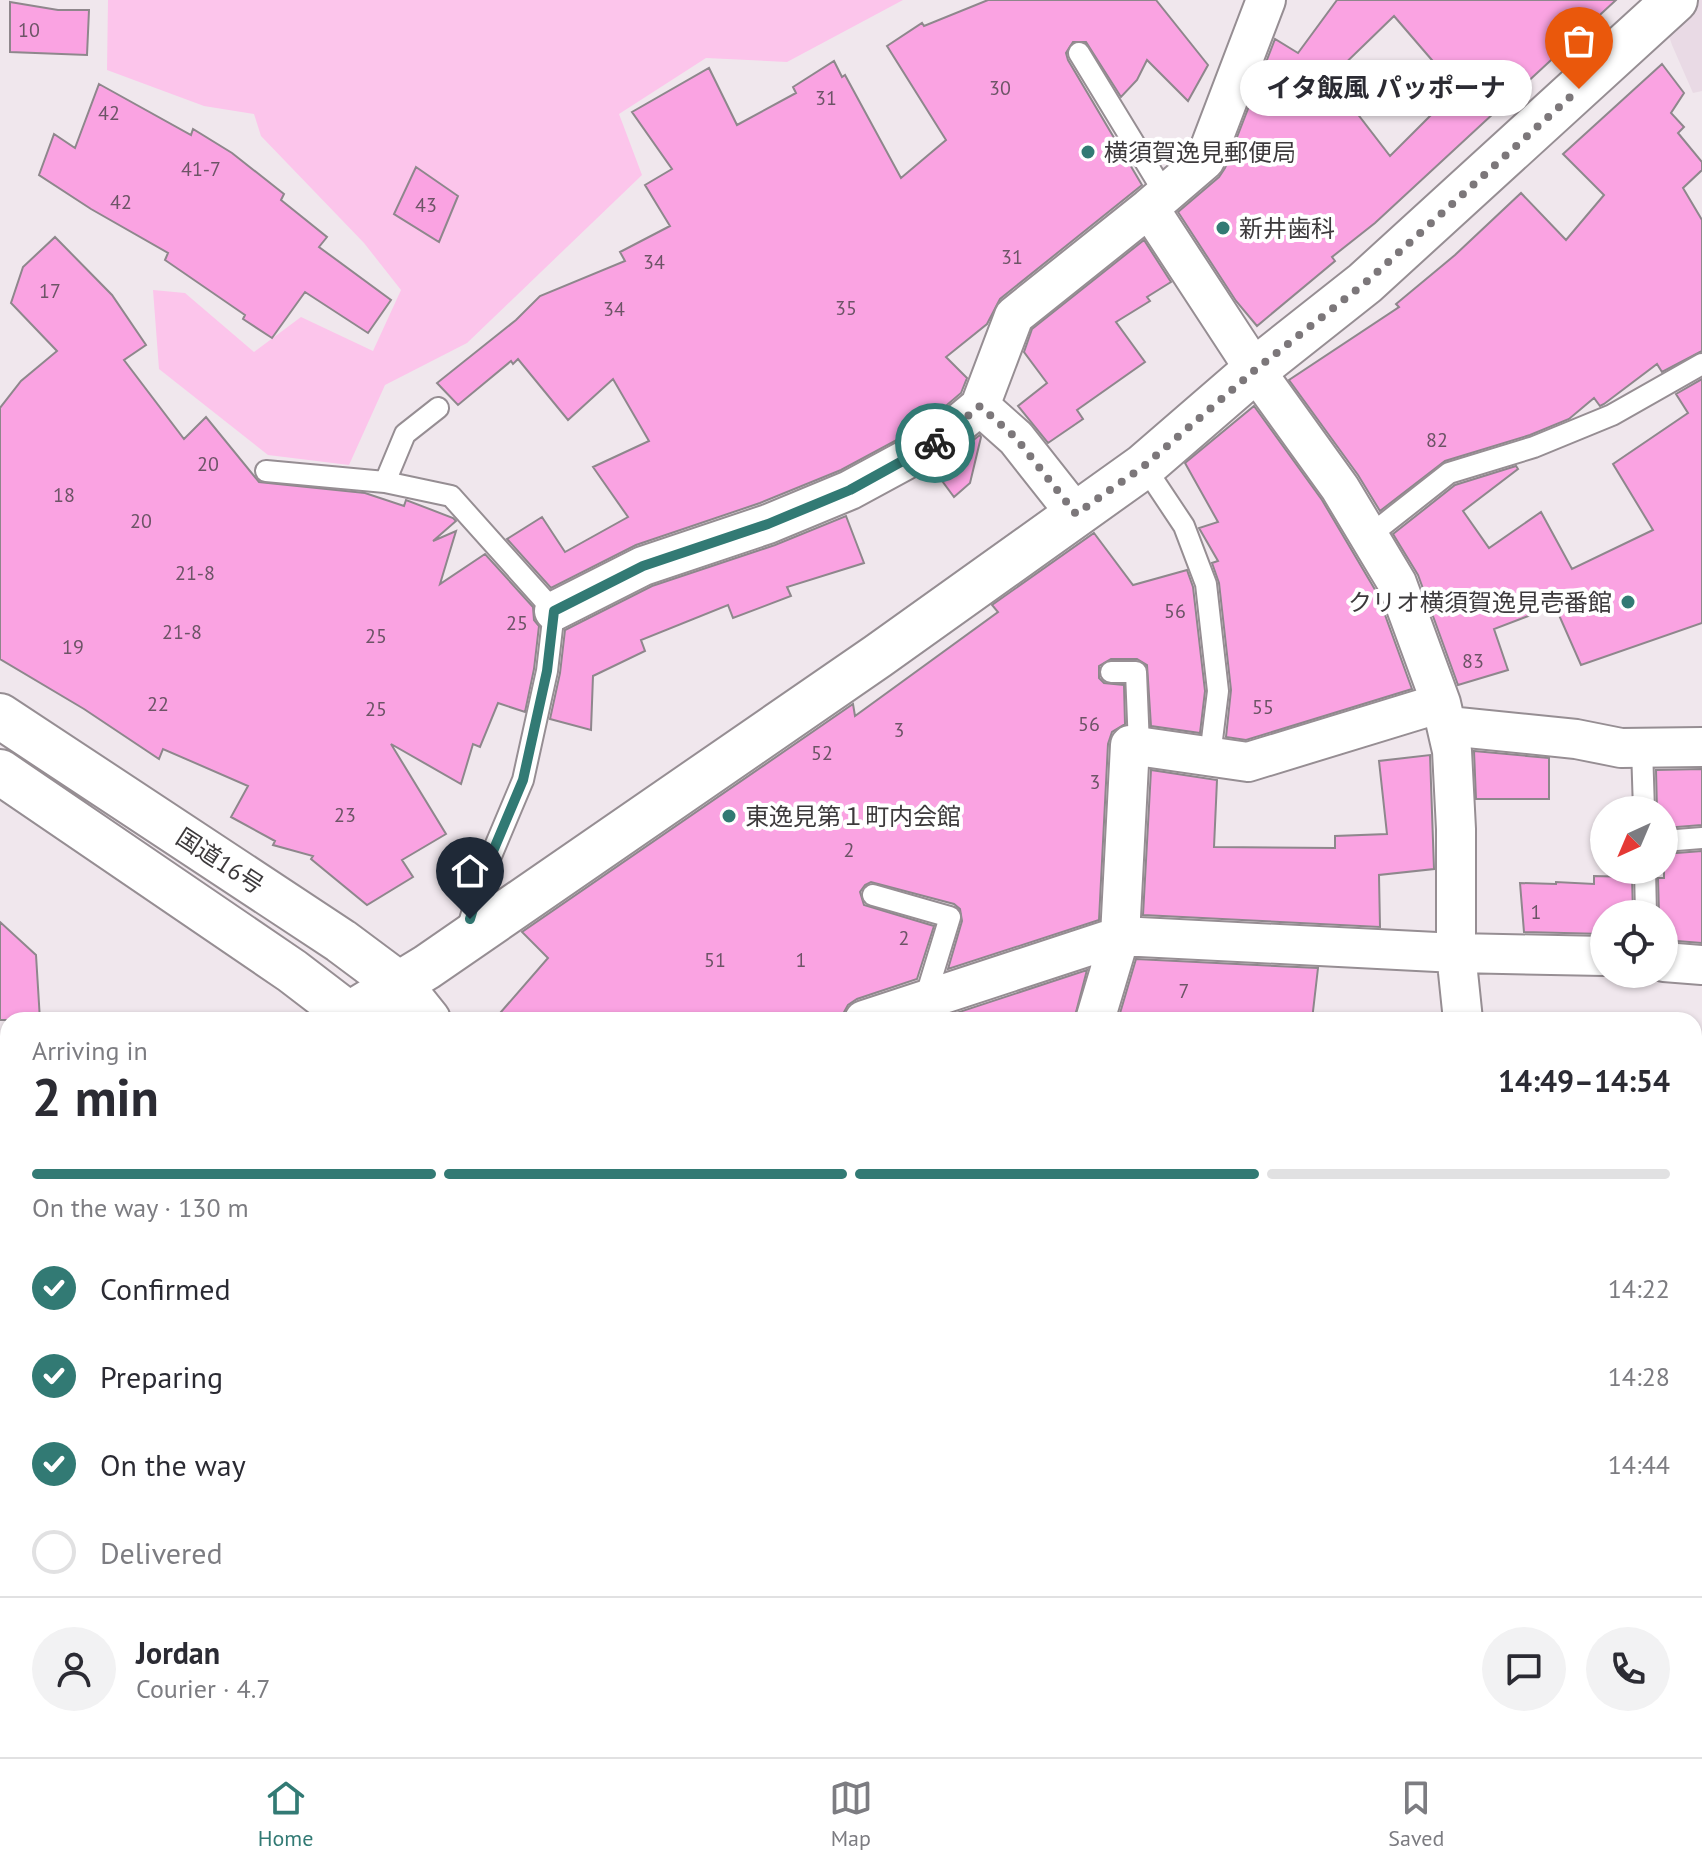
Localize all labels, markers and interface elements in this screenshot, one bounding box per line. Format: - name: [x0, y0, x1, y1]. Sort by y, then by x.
- pin: [1545, 7, 1613, 89]
- house number: 10: [18, 17, 40, 43]
- icon: bag: [1557, 19, 1601, 63]
- callout: イタ飯風 パッポーナ: [1239, 61, 1531, 117]
- text: イタ飯風 パッポーナ: [1266, 71, 1506, 104]
- house number: 30: [989, 75, 1011, 101]
- house number: 31: [815, 85, 837, 111]
- house number: 42: [98, 100, 120, 126]
- place label: 横須賀逸見郵便局: [1104, 137, 1296, 168]
- marker: 横須賀逸見郵便局: [1079, 143, 1097, 161]
- house number: 41-7: [181, 156, 221, 182]
- house number: 42: [110, 189, 132, 215]
- house number: 43: [415, 192, 437, 218]
- place label: 新井歯科: [1239, 213, 1335, 244]
- marker: 新井歯科: [1214, 219, 1232, 237]
- house number: 31: [1001, 244, 1023, 270]
- house number: 34: [643, 249, 665, 275]
- house number: 17: [39, 278, 61, 304]
- house number: 35: [835, 295, 857, 321]
- house number: 34: [603, 296, 625, 322]
- courier: [895, 403, 975, 483]
- icon: bike: [913, 421, 957, 465]
- house number: 82: [1426, 427, 1448, 453]
- house number: 20: [197, 451, 219, 477]
- house number: 18: [53, 482, 75, 508]
- house number: 20: [130, 508, 152, 534]
- house number: 21-8: [175, 560, 215, 586]
- place label: クリオ横須賀逸見壱番館: [1348, 587, 1612, 618]
- marker: クリオ横須賀逸見壱番館: [1619, 593, 1637, 611]
- house number: 56: [1164, 598, 1186, 624]
- house number: 25: [506, 610, 528, 636]
- house number: 21-8: [162, 619, 202, 645]
- house number: 25: [365, 623, 387, 649]
- house number: 19: [62, 634, 84, 660]
- house number: 83: [1462, 648, 1484, 674]
- house number: 22: [147, 691, 169, 717]
- house number: 55: [1252, 694, 1274, 720]
- house number: 25: [365, 696, 387, 722]
- house number: 56: [1078, 711, 1100, 737]
- house number: 3: [894, 717, 904, 743]
- house number: 52: [811, 740, 833, 766]
- house number: 3: [1090, 769, 1100, 795]
- north arrow: [1590, 796, 1678, 884]
- map controls: [1590, 796, 1678, 988]
- place label: 東逸見第１町内会館: [745, 801, 961, 832]
- house number: 23: [334, 802, 356, 828]
- marker: 東逸見第１町内会館: [720, 807, 738, 825]
- street label: 国道16号: [170, 821, 270, 901]
- pin: [436, 837, 504, 919]
- house number: 2: [844, 837, 854, 863]
- icon: home: [448, 849, 492, 893]
- house number: 1: [1531, 899, 1541, 925]
- button: locate: [1590, 900, 1678, 988]
- house number: 2: [899, 925, 909, 951]
- house number: 51: [704, 947, 726, 973]
- house number: 1: [796, 947, 806, 973]
- house number: 7: [1179, 978, 1189, 1004]
- text: Arriving in: [32, 1034, 148, 1067]
- text: 14:49–14:54: [1498, 1061, 1670, 1100]
- text: 2 min: [32, 1063, 159, 1130]
- text: On the way · 130 m: [32, 1191, 249, 1224]
- icon: check: [32, 1266, 76, 1310]
- text: Confirmed: [100, 1269, 231, 1308]
- text: 14:22: [1608, 1272, 1670, 1305]
- icon: check: [32, 1354, 76, 1398]
- text: Preparing: [100, 1357, 223, 1396]
- text: 14:28: [1608, 1360, 1670, 1393]
- icon: check: [32, 1442, 76, 1486]
- text: On the way: [100, 1445, 246, 1484]
- text: 14:44: [1608, 1448, 1670, 1481]
- text: Delivered: [100, 1533, 223, 1572]
- button: person: [32, 1627, 116, 1711]
- button: chat: [1482, 1627, 1566, 1711]
- button: phone: [1586, 1627, 1670, 1711]
- text: Jordan: [136, 1633, 220, 1672]
- text: Courier · 4.7: [136, 1672, 270, 1705]
- tab: Home: [258, 1776, 313, 1852]
- tab: Map: [829, 1776, 873, 1852]
- tab: Saved: [1388, 1776, 1444, 1852]

